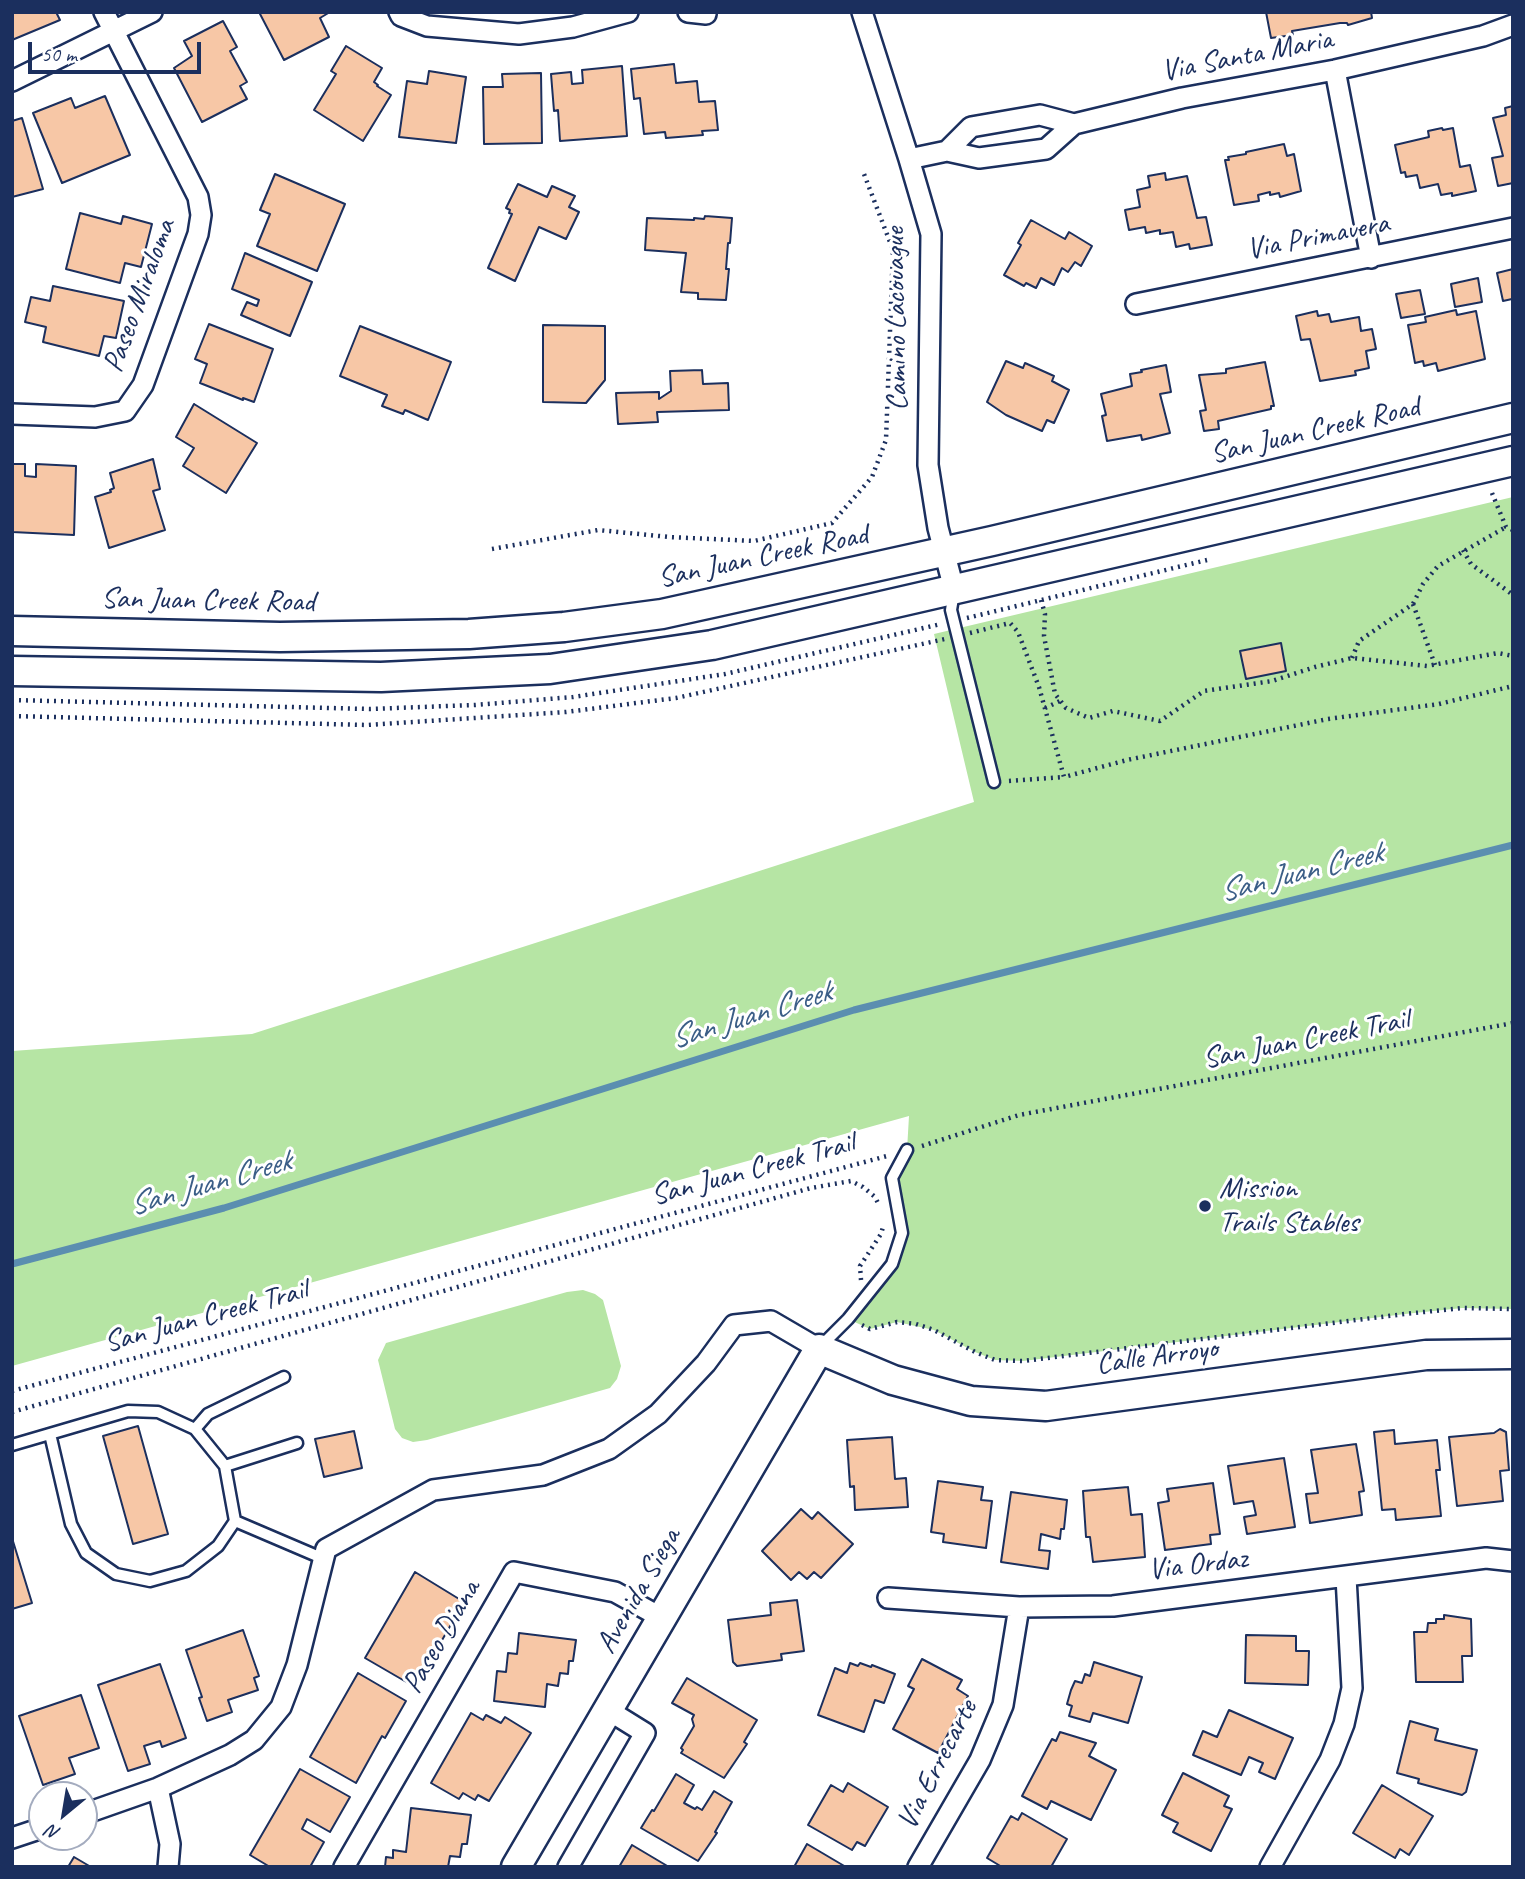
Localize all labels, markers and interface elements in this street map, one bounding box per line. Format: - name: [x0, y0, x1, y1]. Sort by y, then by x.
- street label: Via Santa Maria: [1159, 22, 1335, 90]
- scale bar: [32, 28, 205, 72]
- text: 50 m: [41, 41, 77, 67]
- street label: Via Primavera: [1244, 206, 1392, 268]
- street label: Paseo Miraloma: [96, 215, 184, 377]
- street label: Camino Lacouague: [877, 227, 917, 411]
- street label: San Juan Creek Road: [1207, 389, 1423, 473]
- street label: San Juan Creek Road: [655, 517, 871, 597]
- street label: San Juan Creek Road: [101, 581, 315, 621]
- water label: San Juan Creek: [1216, 834, 1386, 912]
- water label: San Juan Creek: [666, 973, 836, 1059]
- street label: San Juan Creek Trail: [1200, 1002, 1412, 1078]
- street label: San Juan Creek Trail: [647, 1126, 859, 1214]
- water label: San Juan Creek: [125, 1143, 295, 1225]
- place label: Mission Trails Stables: [1219, 1171, 1359, 1242]
- marker: Mission Trails Stables: [1197, 1198, 1213, 1214]
- street label: San Juan Creek Trail: [100, 1273, 312, 1361]
- street label: Calle Arroyo: [1094, 1331, 1220, 1383]
- street label: Avenida Siega: [589, 1522, 689, 1660]
- street label: Via Ordaz: [1146, 1541, 1250, 1589]
- street label: Paseo Diana: [395, 1574, 489, 1700]
- street label: Via Errecarte: [890, 1694, 986, 1836]
- north arrow: [28, 1781, 98, 1851]
- text: N: [42, 1819, 65, 1846]

